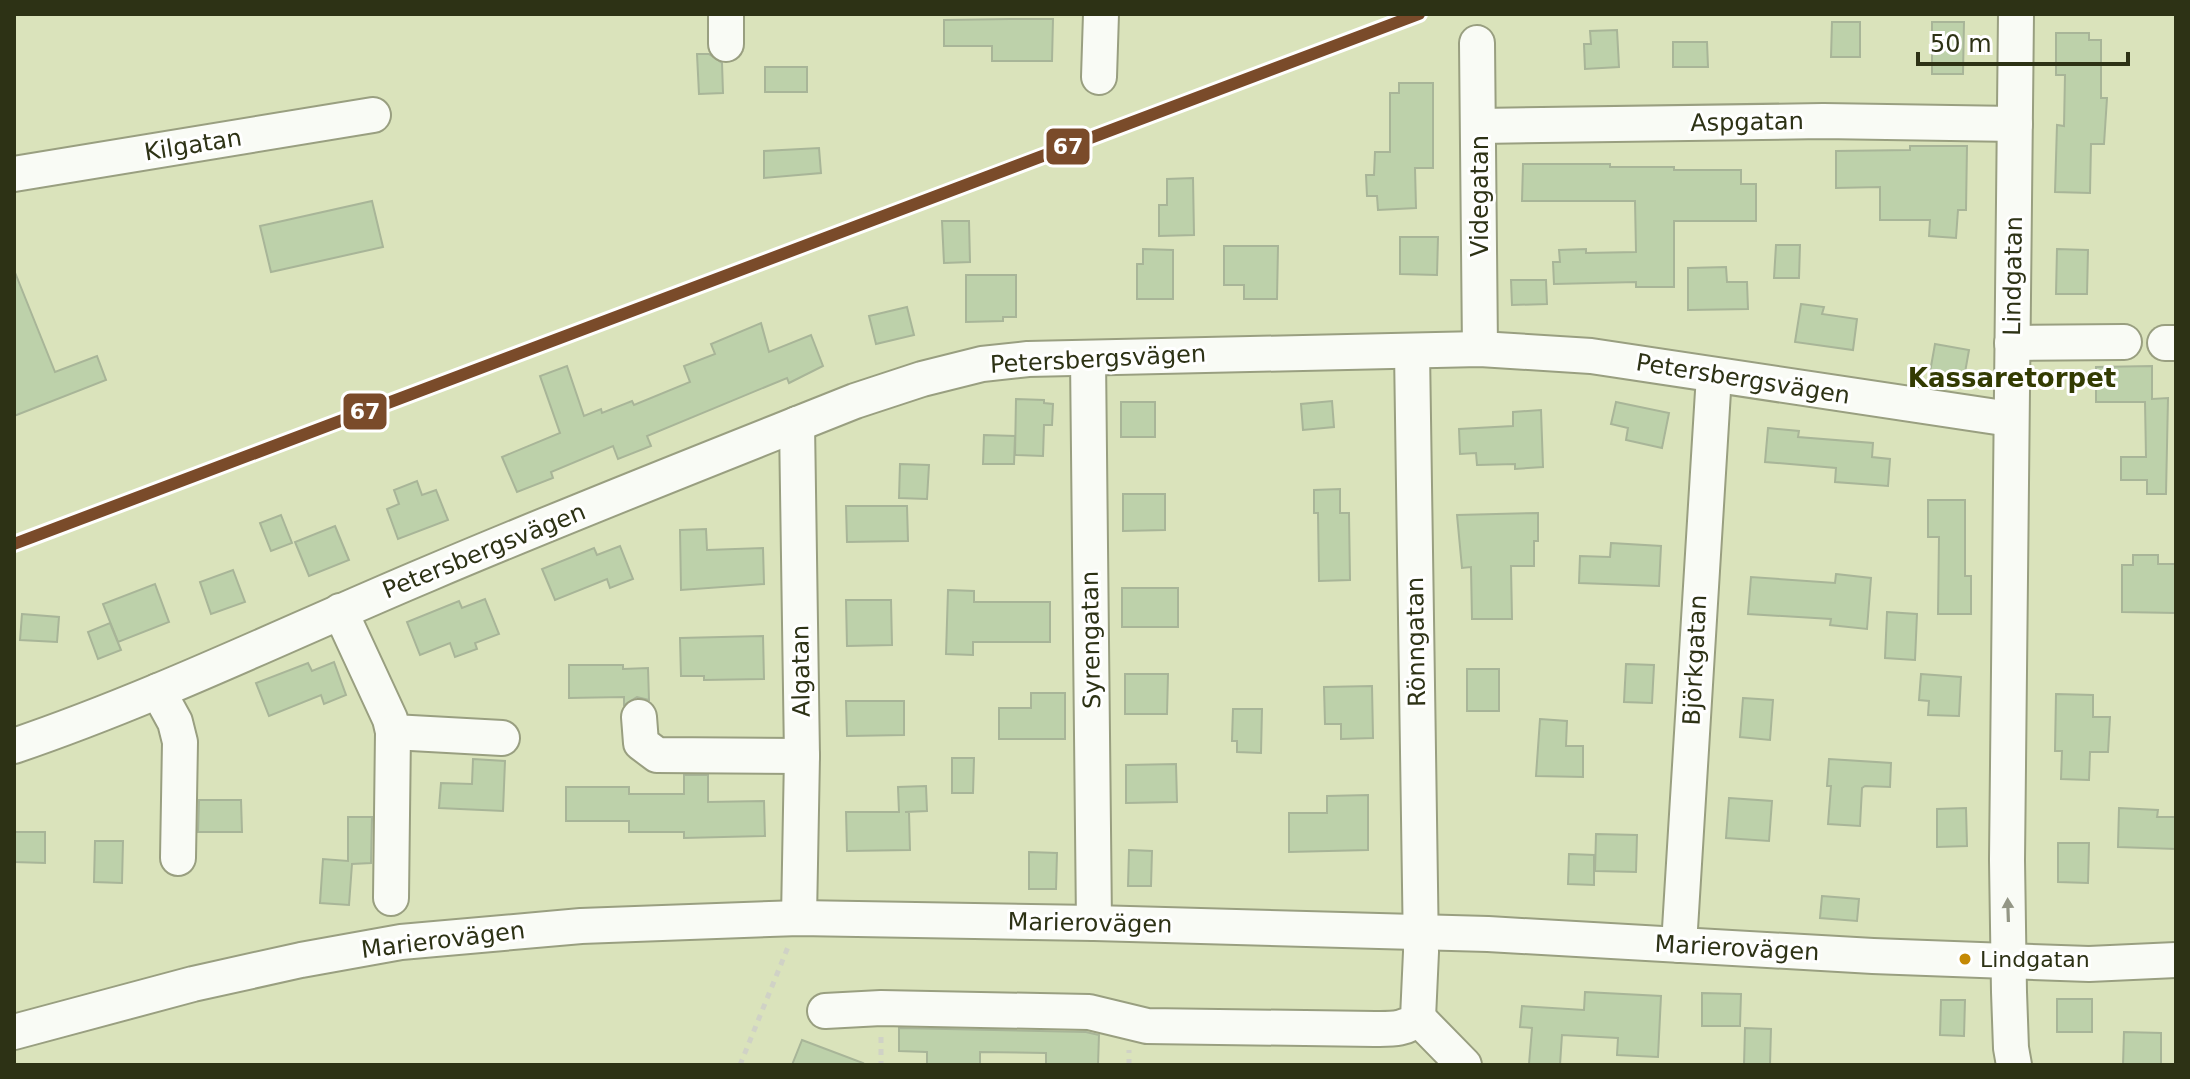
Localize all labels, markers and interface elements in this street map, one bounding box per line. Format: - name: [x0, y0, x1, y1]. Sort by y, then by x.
- scale bar: [1918, 16, 2128, 66]
- text: 50 m: [1930, 30, 1992, 58]
- street label: Aspgatan: [1690, 107, 1804, 137]
- street label: Kilgatan: [142, 123, 244, 167]
- line badge: 67: [1045, 127, 1091, 166]
- text: 67: [1053, 134, 1083, 159]
- street label: Videgatan: [1466, 135, 1494, 257]
- street label: Lindgatan: [1998, 216, 2028, 336]
- street label: Petersbergsvägen: [989, 339, 1207, 379]
- street label: Petersbergsvägen: [1634, 348, 1852, 410]
- district label: Kassaretorpet: [1908, 363, 2116, 393]
- line badge: 67: [342, 392, 388, 431]
- text: 67: [350, 399, 380, 424]
- street label: Petersbergsvägen: [379, 498, 589, 604]
- street label: Syrengatan: [1076, 571, 1106, 709]
- street label: Rönngatan: [1401, 577, 1431, 707]
- street label: Björkgatan: [1678, 594, 1712, 726]
- street label: Algatan: [786, 625, 816, 717]
- one-way arrow: [2002, 897, 2015, 922]
- street label: Marierovägen: [1007, 908, 1173, 938]
- street label: Marierovägen: [359, 916, 527, 964]
- street label: Marierovägen: [1654, 930, 1820, 966]
- place label: Lindgatan: [1980, 947, 2090, 972]
- marker: Lindgatan: [1957, 951, 1973, 967]

